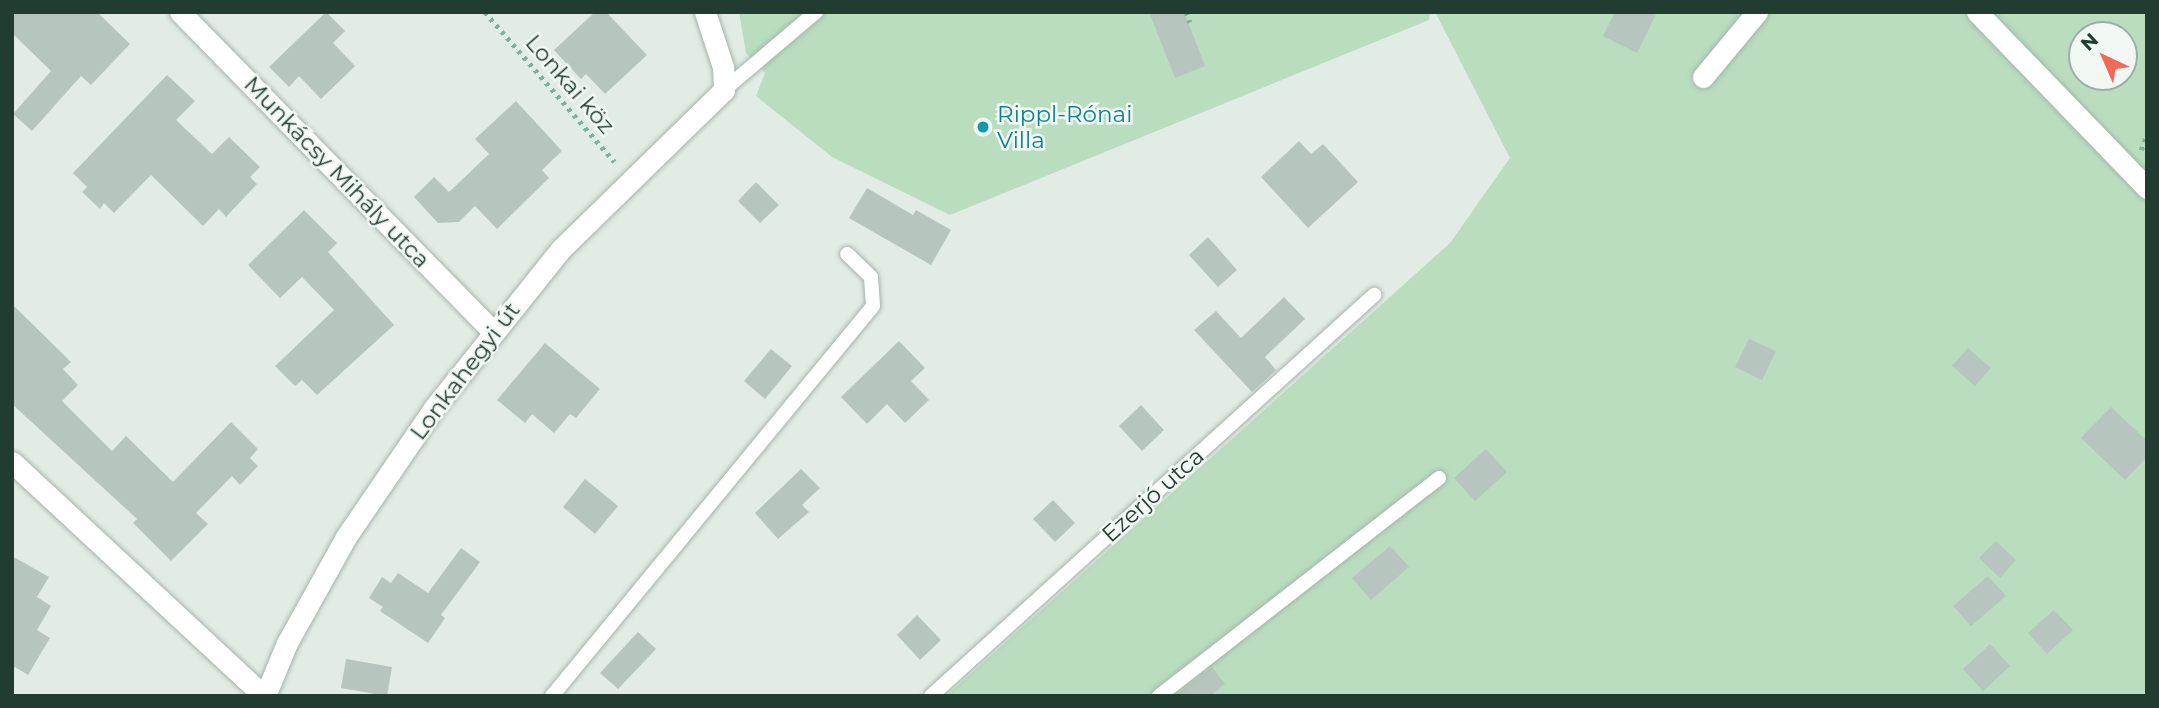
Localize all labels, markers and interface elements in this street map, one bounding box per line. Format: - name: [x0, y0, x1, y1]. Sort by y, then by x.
- north arrow: [2068, 21, 2138, 91]
- text: N: [2076, 28, 2103, 56]
- street label: Lonkai köz: [520, 29, 620, 139]
- street label: Munkácsy Mihály utca: [238, 71, 436, 273]
- place label: Rippl-Rónai Villa: [997, 100, 1132, 154]
- marker: Rippl-Rónai Villa: [975, 119, 991, 135]
- street label: Lonkahegyi út: [404, 297, 526, 445]
- street label: Ezerjó utca: [1096, 442, 1210, 548]

